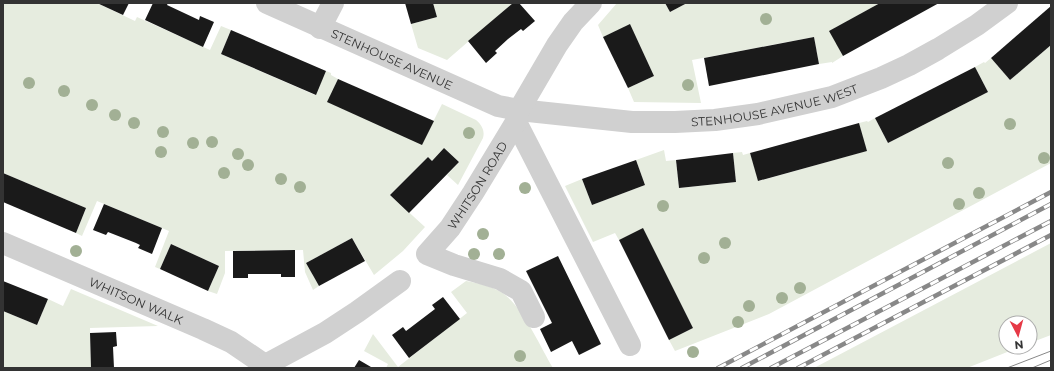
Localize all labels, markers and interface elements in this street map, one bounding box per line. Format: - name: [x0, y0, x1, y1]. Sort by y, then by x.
- street label: STENHOUSE AVENUE: [329, 25, 455, 92]
- street label: STENHOUSE AVENUE WEST: [691, 80, 860, 129]
- street label: WHITSON ROAD: [444, 138, 510, 232]
- street label: WHITSON WALK: [87, 273, 186, 327]
- north arrow: [998, 315, 1038, 355]
- text: N: [1014, 338, 1024, 352]

